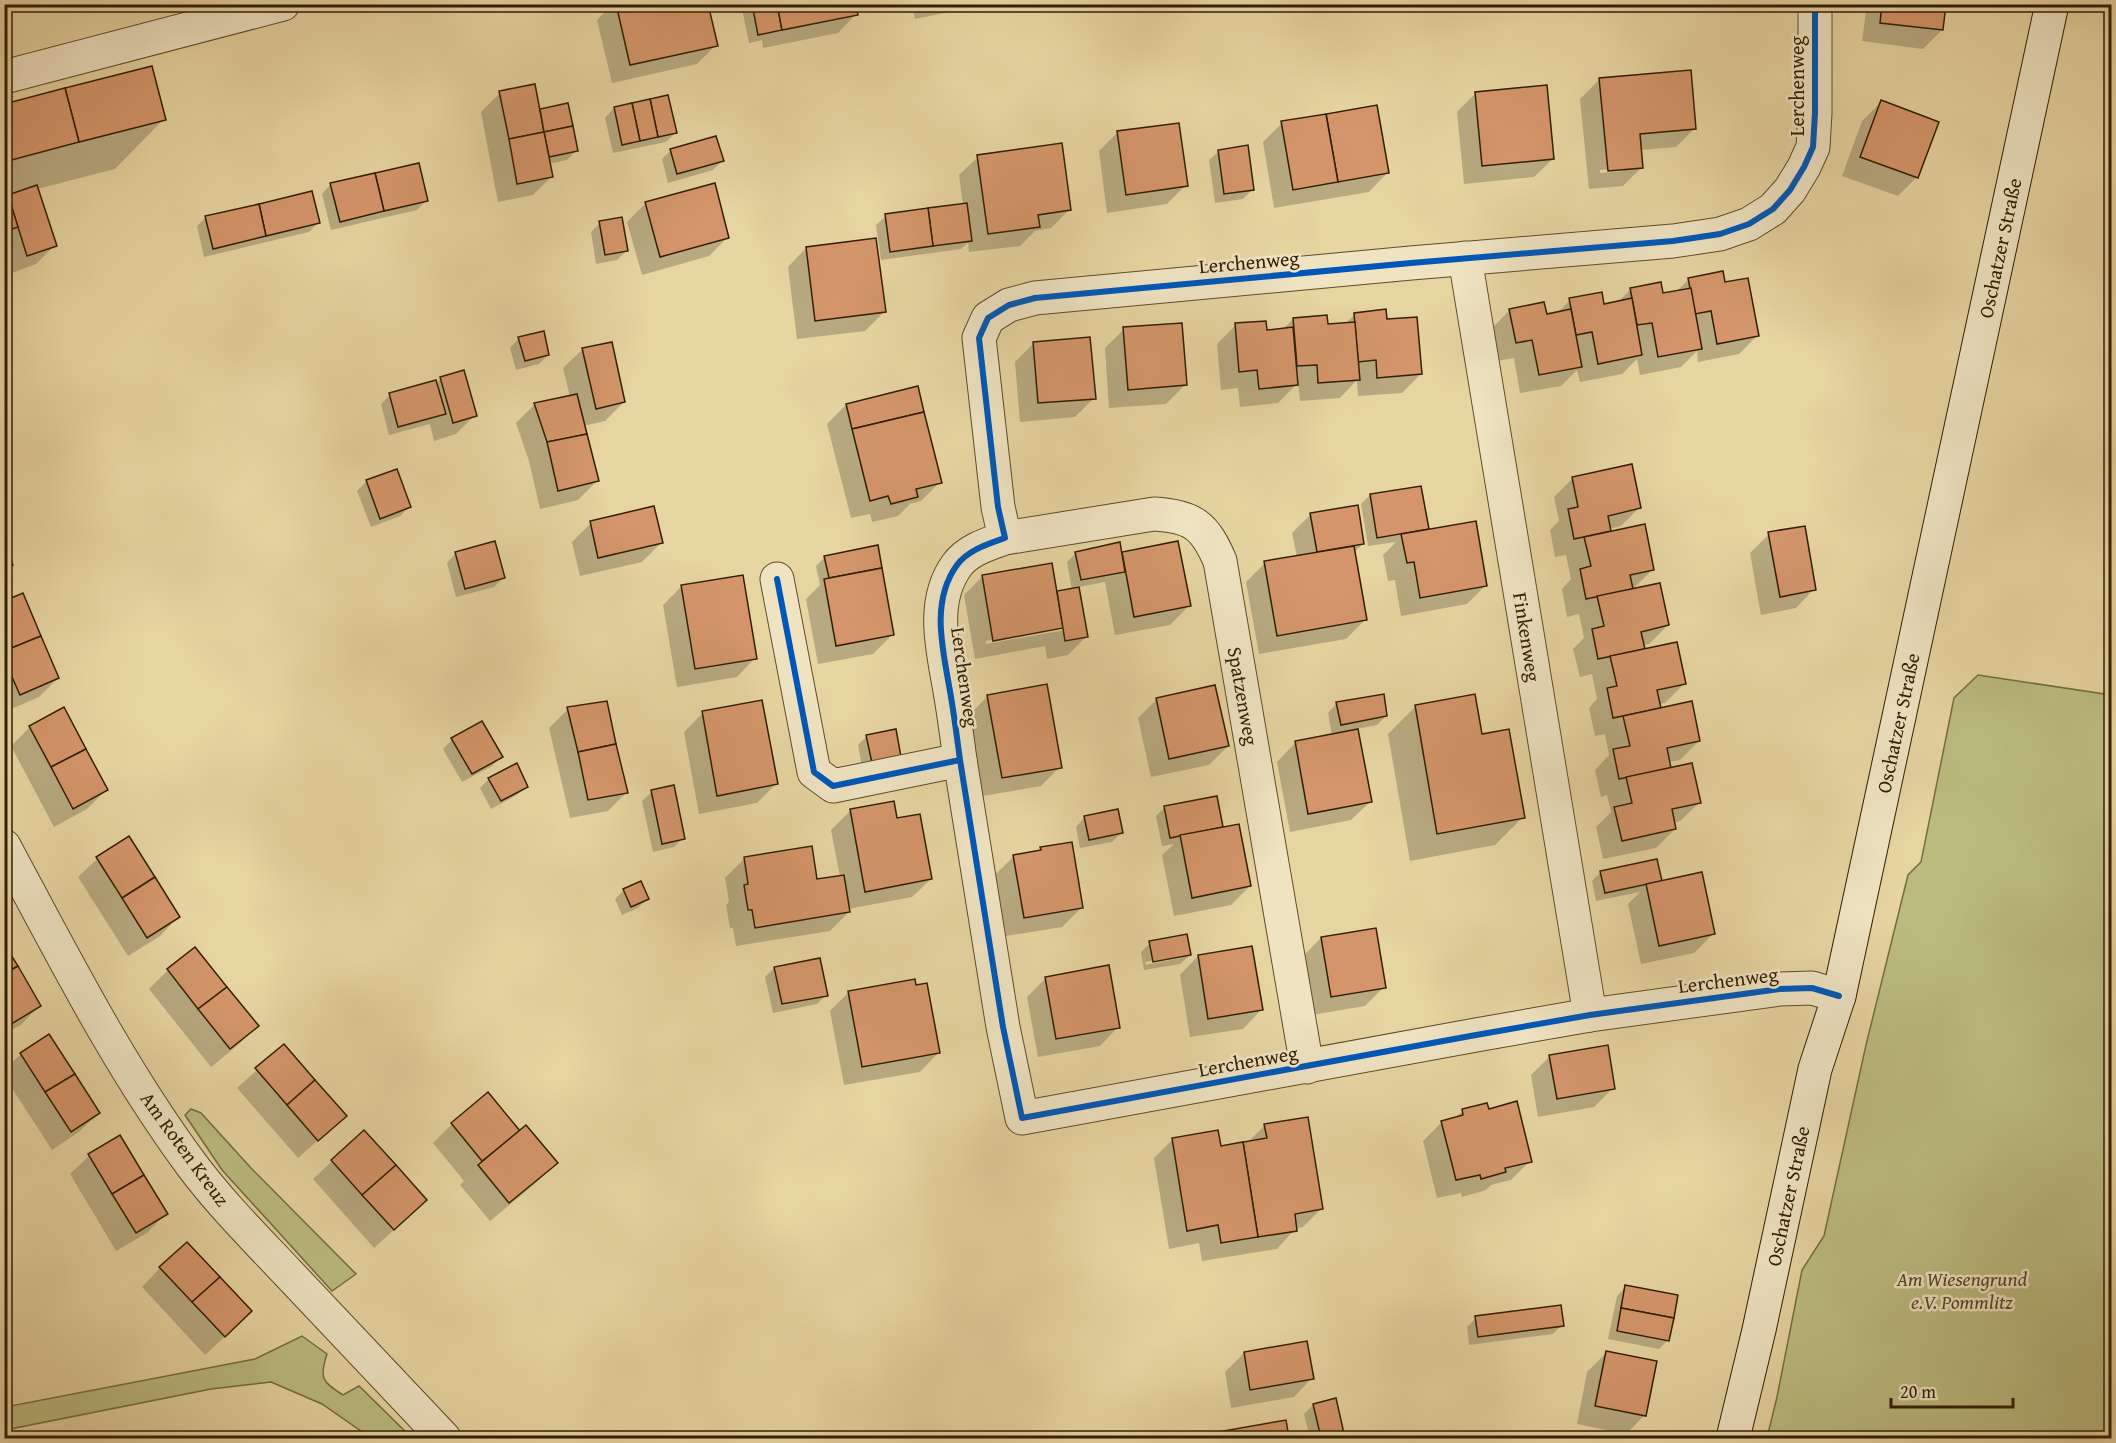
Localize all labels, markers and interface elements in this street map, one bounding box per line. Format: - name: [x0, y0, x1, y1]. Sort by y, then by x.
- street label: Lerchenweg: [1782, 36, 1811, 136]
- street label: Oschatzer Straße: [1971, 175, 2029, 321]
- street label: Lerchenweg: [1198, 243, 1300, 280]
- street label: Finkenweg: [1506, 590, 1549, 684]
- street label: Lerchenweg: [944, 625, 987, 729]
- street label: Spatzenweg: [1221, 644, 1266, 748]
- street label: Oschatzer Straße: [1869, 650, 1927, 796]
- street label: Lerchenweg: [1676, 959, 1780, 1000]
- street label: Lerchenweg: [1196, 1037, 1300, 1084]
- street label: Am Roten Kreuz: [134, 1085, 237, 1212]
- street label: Oschatzer Straße: [1759, 1123, 1817, 1269]
- park label: Am Wiesengrund e.V. Pommlitz: [1896, 1264, 2028, 1316]
- scale bar: [1891, 1371, 2012, 1409]
- text: 20 m: [1900, 1378, 1936, 1405]

